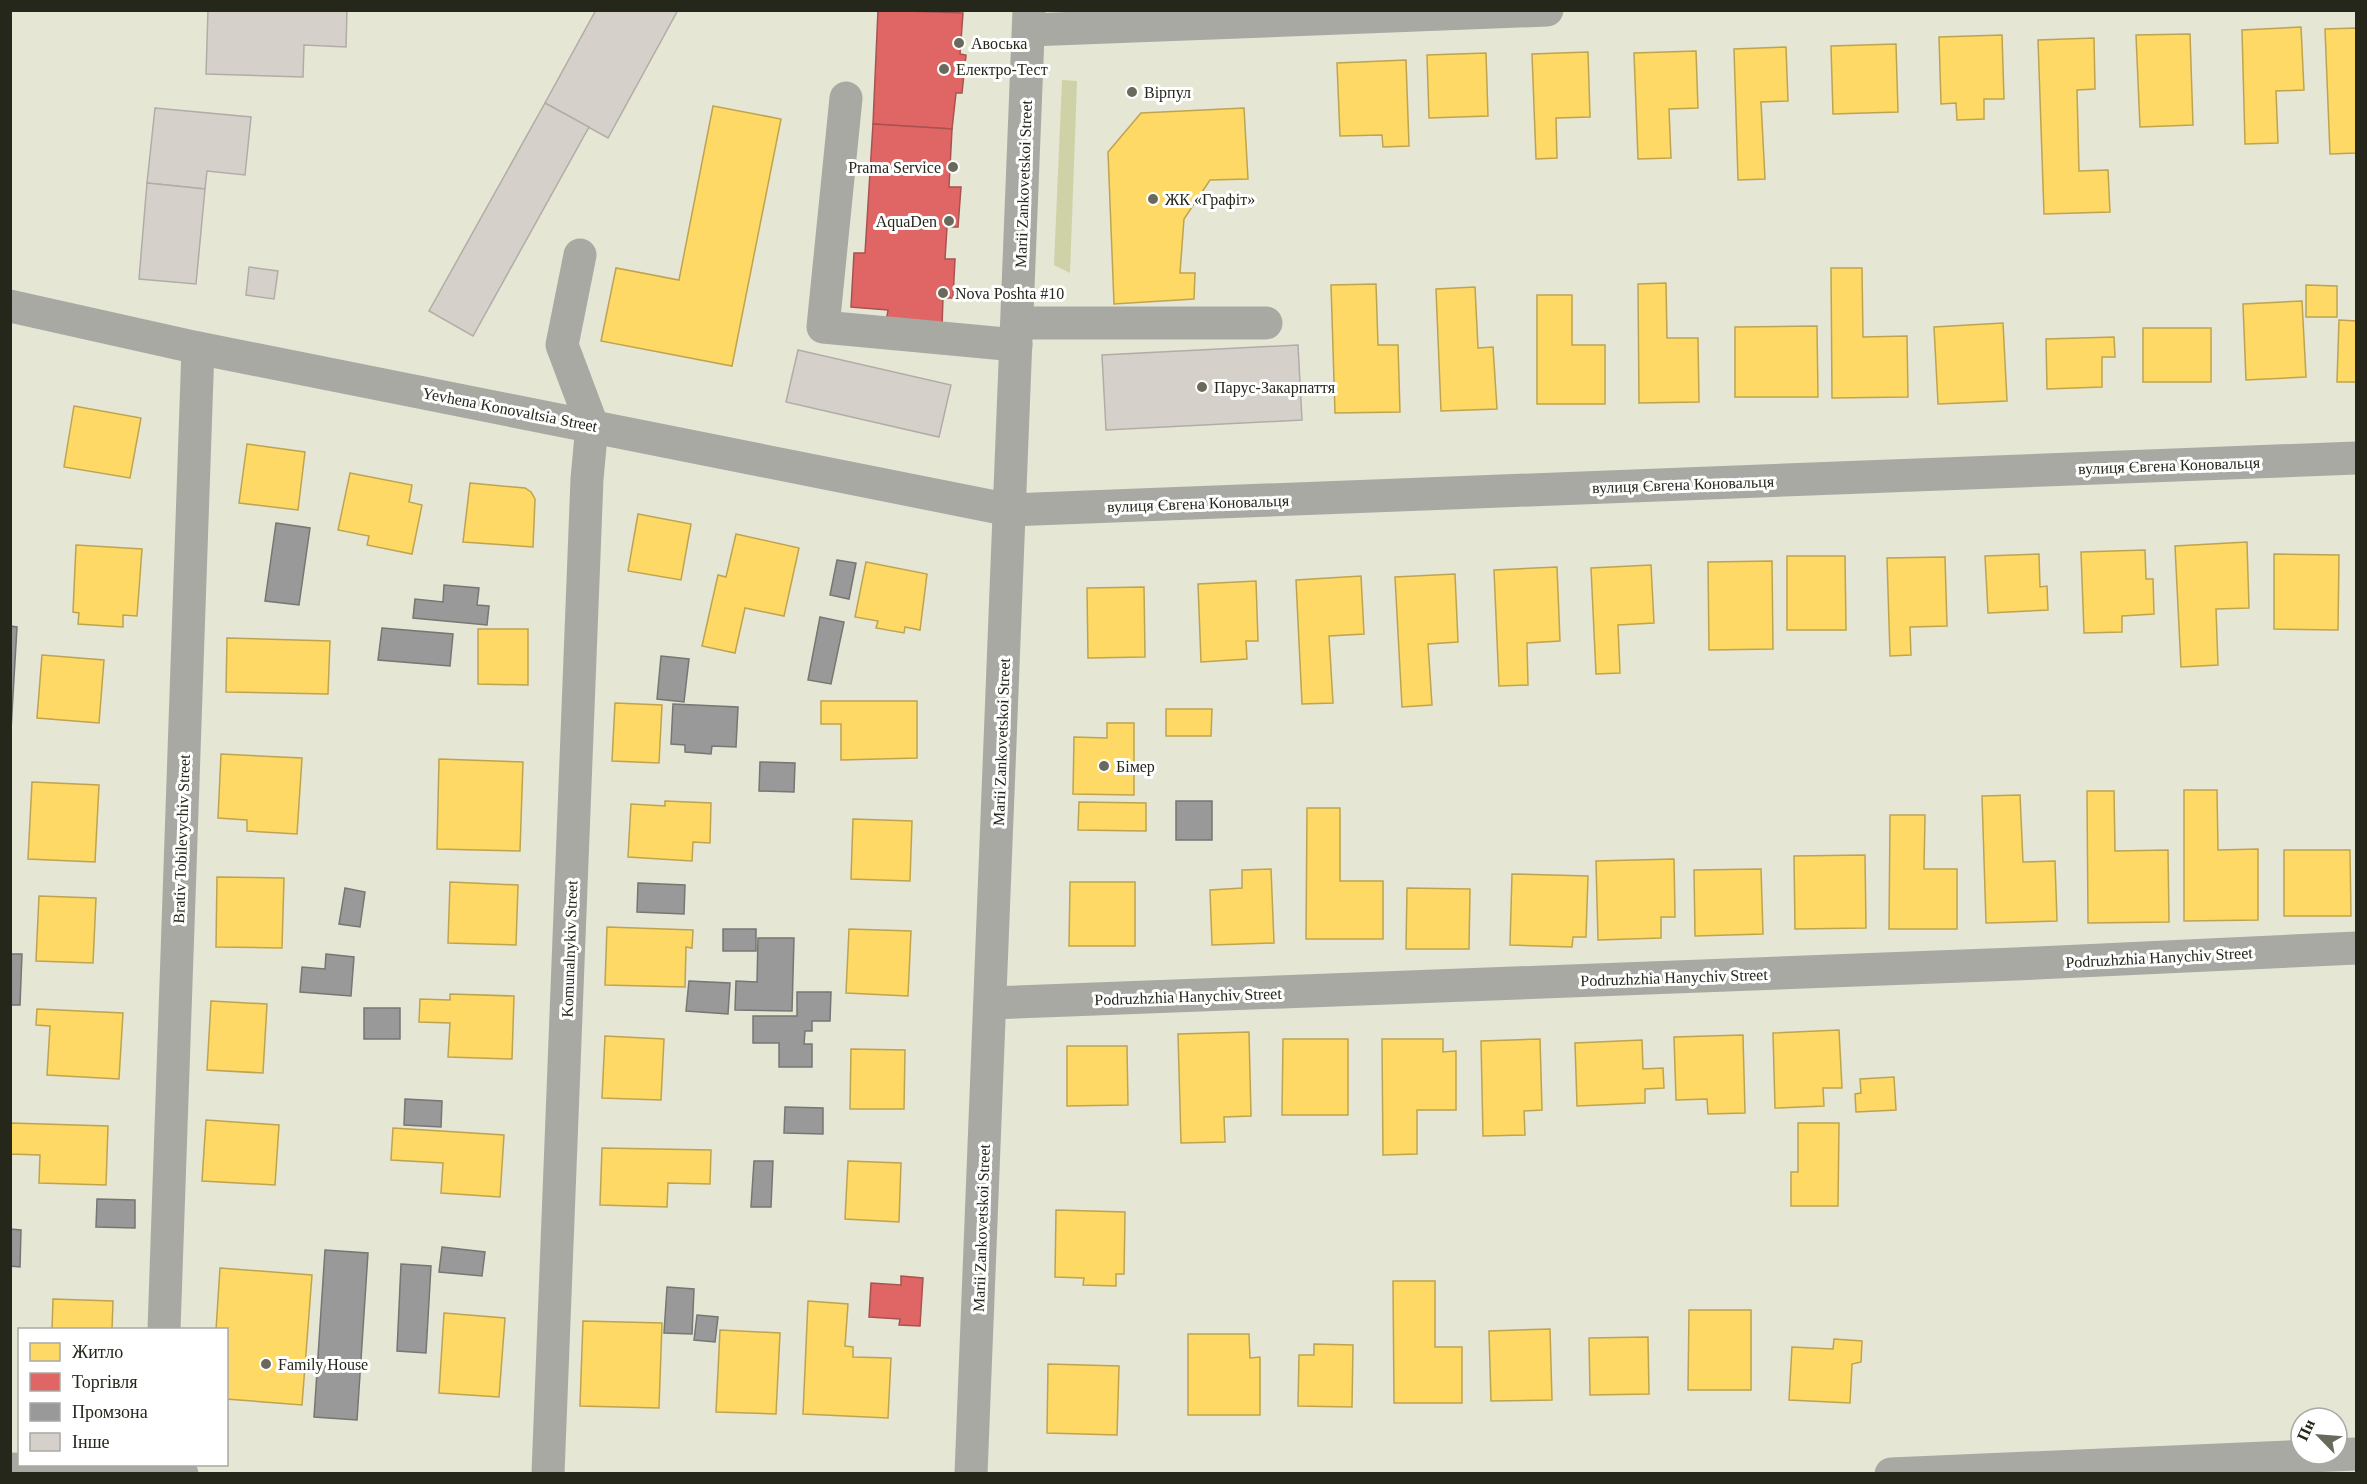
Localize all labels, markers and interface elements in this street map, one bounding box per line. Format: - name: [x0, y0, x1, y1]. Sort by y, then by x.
- place label: Авоська: [971, 35, 1027, 52]
- marker: Авоська: [952, 36, 966, 50]
- place label: Електро-Тест: [956, 61, 1048, 79]
- marker: Електро-Тест: [937, 62, 951, 76]
- place label: Вірпул: [1144, 84, 1191, 102]
- marker: Вірпул: [1125, 85, 1139, 99]
- street label: Marii Zankovetskoi Street: [1012, 99, 1035, 268]
- place label: Prama Service: [848, 159, 941, 176]
- marker: Prama Service: [946, 160, 960, 174]
- place label: ЖК «Графіт»: [1165, 191, 1255, 209]
- marker: ЖК «Графіт»: [1146, 192, 1160, 206]
- place label: AquaDen: [876, 213, 937, 231]
- marker: AquaDen: [942, 214, 956, 228]
- place label: Nova Poshta #10: [955, 285, 1064, 302]
- marker: Nova Poshta #10: [936, 286, 950, 300]
- place label: Парус-Закарпаття: [1214, 379, 1336, 397]
- marker: Парус-Закарпаття: [1195, 380, 1209, 394]
- street label: Yevhena Konovaltsia Street: [421, 384, 599, 435]
- street label: вулиця Євгена Коновальця: [2078, 454, 2261, 478]
- street label: вулиця Євгена Коновальця: [1592, 473, 1775, 497]
- street label: вулиця Євгена Коновальця: [1107, 492, 1290, 516]
- street label: Marii Zankovetskoi Street: [990, 657, 1013, 826]
- street label: Brativ Tobilevychiv Street: [170, 754, 194, 924]
- place label: Бімер: [1116, 758, 1155, 776]
- marker: Бімер: [1097, 759, 1111, 773]
- street label: Komunalnykiv Street: [559, 880, 581, 1018]
- street label: Podruzhzhia Hanychiv Street: [2065, 944, 2254, 972]
- street label: Podruzhzhia Hanychiv Street: [1580, 966, 1769, 990]
- street label: Podruzhzhia Hanychiv Street: [1094, 985, 1283, 1009]
- street label: Marii Zankovetskoi Street: [970, 1143, 993, 1312]
- legend: [18, 1328, 228, 1466]
- text: Житло: [72, 1342, 123, 1362]
- place label: Family House: [278, 1356, 368, 1374]
- marker: Family House: [259, 1357, 273, 1371]
- text: Торгівля: [72, 1372, 138, 1392]
- text: Промзона: [72, 1402, 148, 1422]
- north arrow: [2289, 1406, 2349, 1466]
- text: Пн: [2294, 1416, 2318, 1443]
- text: Інше: [72, 1432, 109, 1452]

